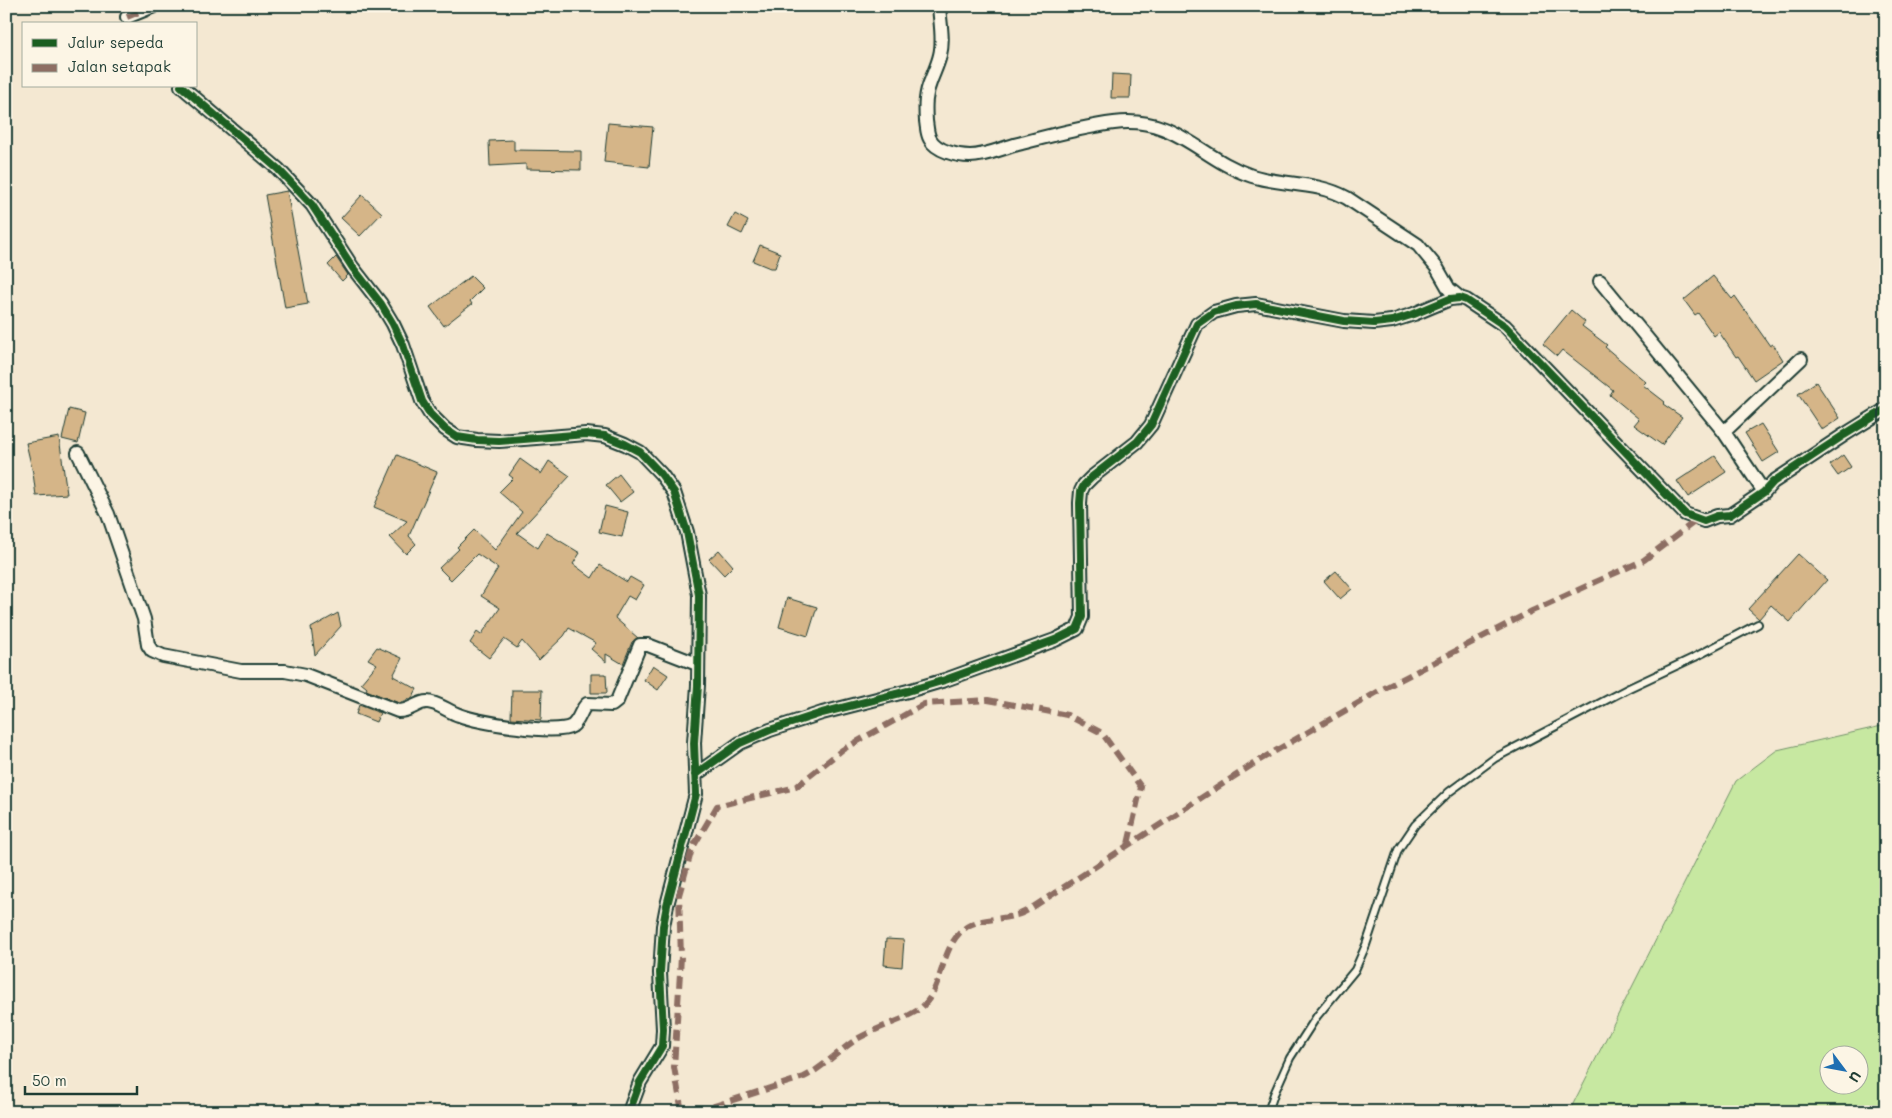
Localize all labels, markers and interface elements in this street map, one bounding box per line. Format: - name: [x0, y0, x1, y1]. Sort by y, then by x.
- legend: [22, 22, 198, 88]
- text: Jalur sepeda: [68, 32, 164, 52]
- text: Jalan setapak: [68, 56, 171, 76]
- north arrow: [1820, 1046, 1870, 1096]
- scale bar: [25, 1063, 138, 1095]
- text: U: [1845, 1068, 1866, 1086]
- text: 50 m: [32, 1070, 67, 1090]

